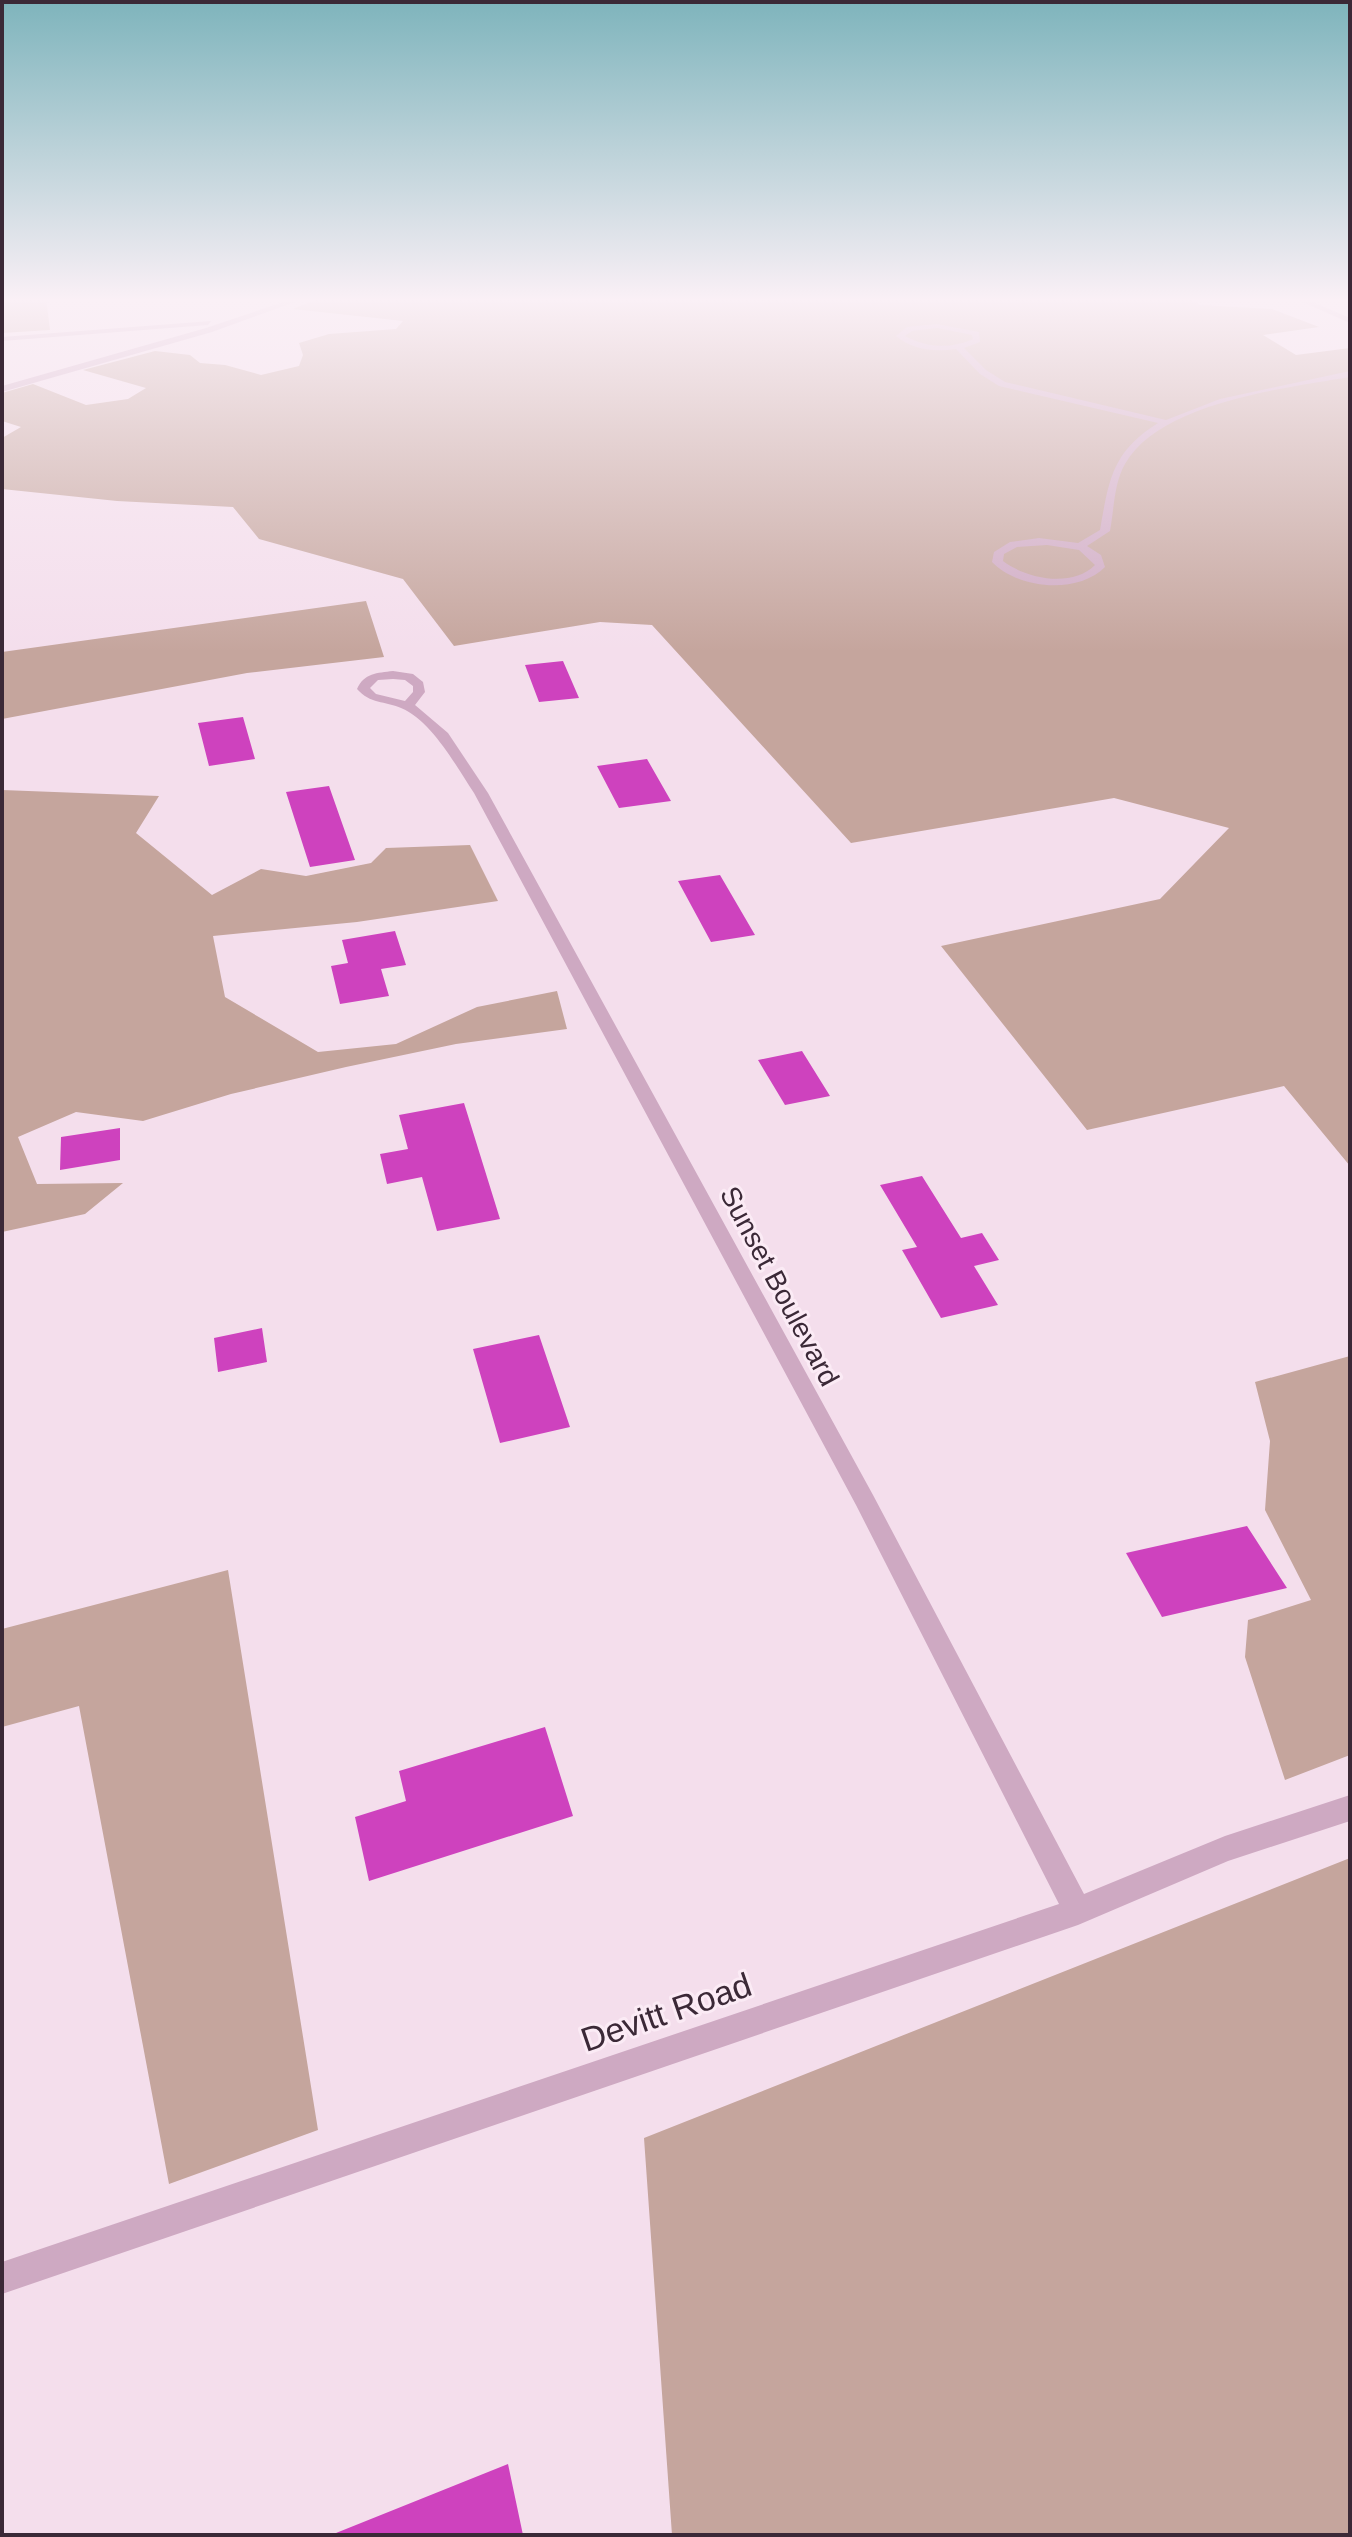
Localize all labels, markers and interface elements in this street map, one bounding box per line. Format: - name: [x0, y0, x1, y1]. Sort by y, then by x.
- street label: Sunset Boulevard: [714, 1181, 845, 1391]
- street label: Devitt Road: [576, 1965, 756, 2059]

